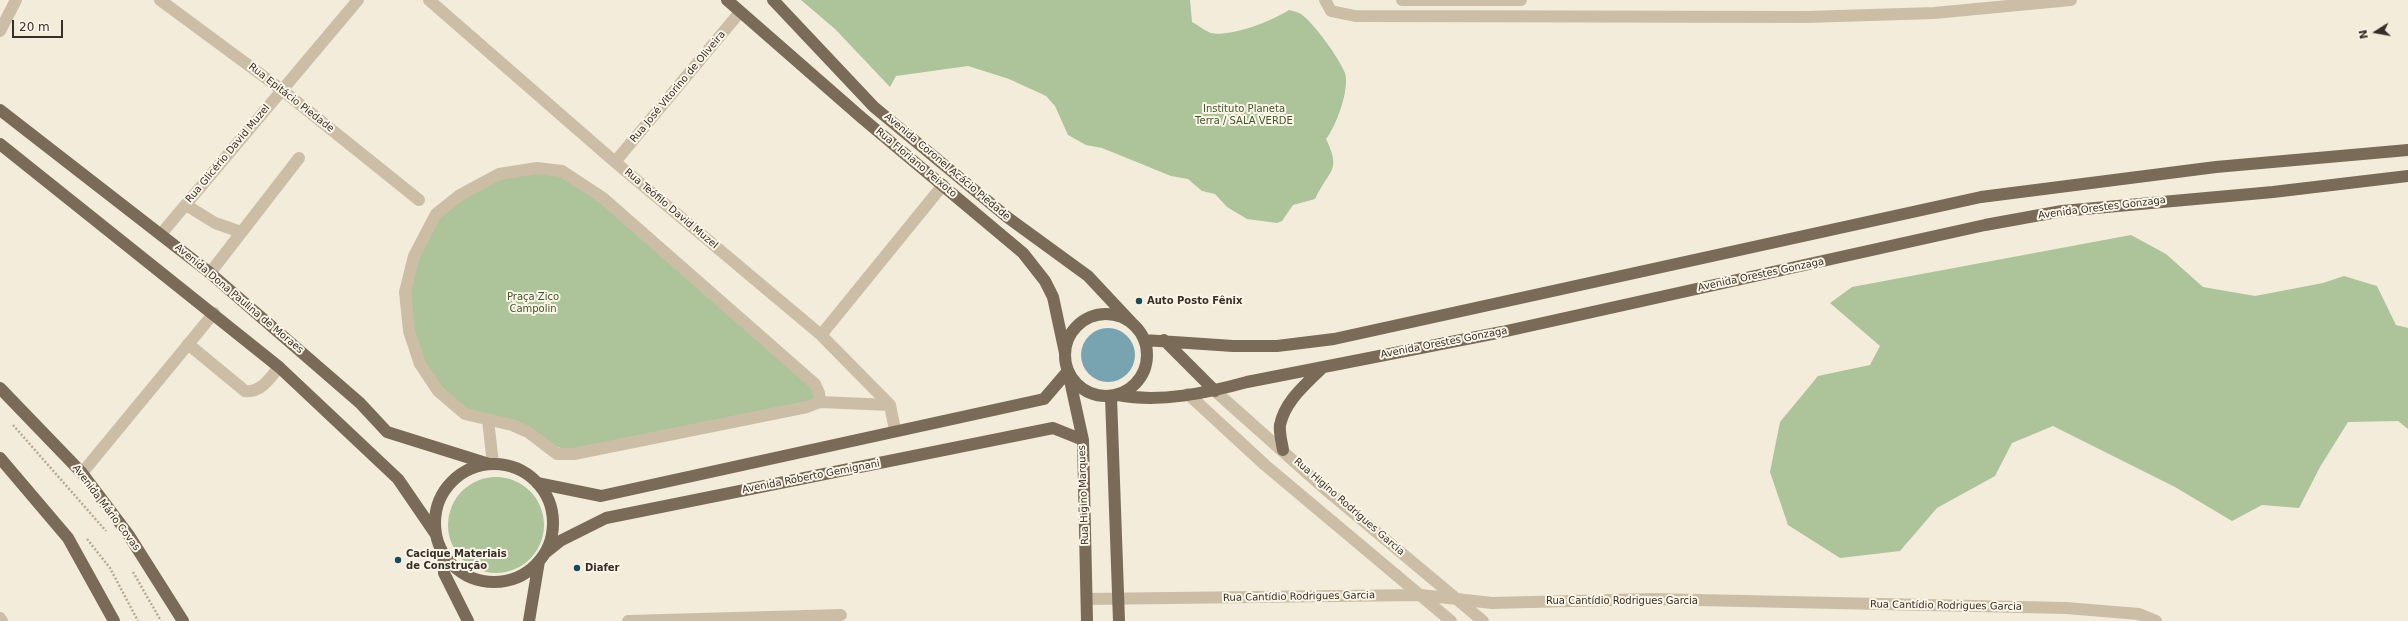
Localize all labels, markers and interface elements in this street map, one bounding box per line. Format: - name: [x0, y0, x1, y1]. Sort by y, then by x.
- scale bar: [14, 12, 65, 38]
- north arrow: [2356, 12, 2396, 52]
- text: 20 m: [19, 20, 50, 34]
- street label: Rua José Vitorino de Oliveira: [628, 29, 728, 145]
- text: N: [2356, 29, 2371, 40]
- street label: Rua Epitácio Piedade: [246, 61, 336, 135]
- street label: Rua Glicério David Muzel: [183, 102, 273, 206]
- park label: Instituto Planeta Terra / SALA VERDE: [1195, 103, 1293, 126]
- street label: Avenida Coronel Acácio Piedade: [882, 111, 1012, 223]
- street label: Rua Floriano Peixoto: [873, 126, 959, 200]
- street label: Rua Teófilo David Muzel: [622, 166, 720, 252]
- street label: Avenida Orestes Gonzaga: [2037, 194, 2167, 222]
- street label: Avenida Dona Paulina de Moraes: [172, 242, 306, 356]
- street label: Avenida Orestes Gonzaga: [1697, 256, 1825, 294]
- park label: Praça Zico Campolin: [507, 291, 559, 314]
- place label: Auto Posto Fênix: [1147, 295, 1242, 307]
- marker: Auto Posto Fênix: [1134, 296, 1144, 306]
- street label: Avenida Orestes Gonzaga: [1380, 325, 1508, 361]
- street label: Rua Higino Marques: [1076, 445, 1092, 545]
- street label: Rua Higino Rodrigues Garcia: [1291, 456, 1407, 558]
- street label: Avenida Roberto Gemignani: [741, 458, 881, 496]
- street label: Avenida Mário Covas: [70, 463, 142, 553]
- place label: Cacique Materiais de Construção: [406, 548, 507, 572]
- marker: Cacique Materiais de Construção: [393, 555, 403, 565]
- place label: Diafer: [585, 562, 620, 574]
- marker: Diafer: [572, 563, 582, 573]
- street label: Rua Cantídio Rodrigues Garcia: [1223, 590, 1375, 604]
- street label: Rua Cantídio Rodrigues Garcia: [1546, 595, 1698, 607]
- street label: Rua Cantídio Rodrigues Garcia: [1870, 599, 2022, 613]

